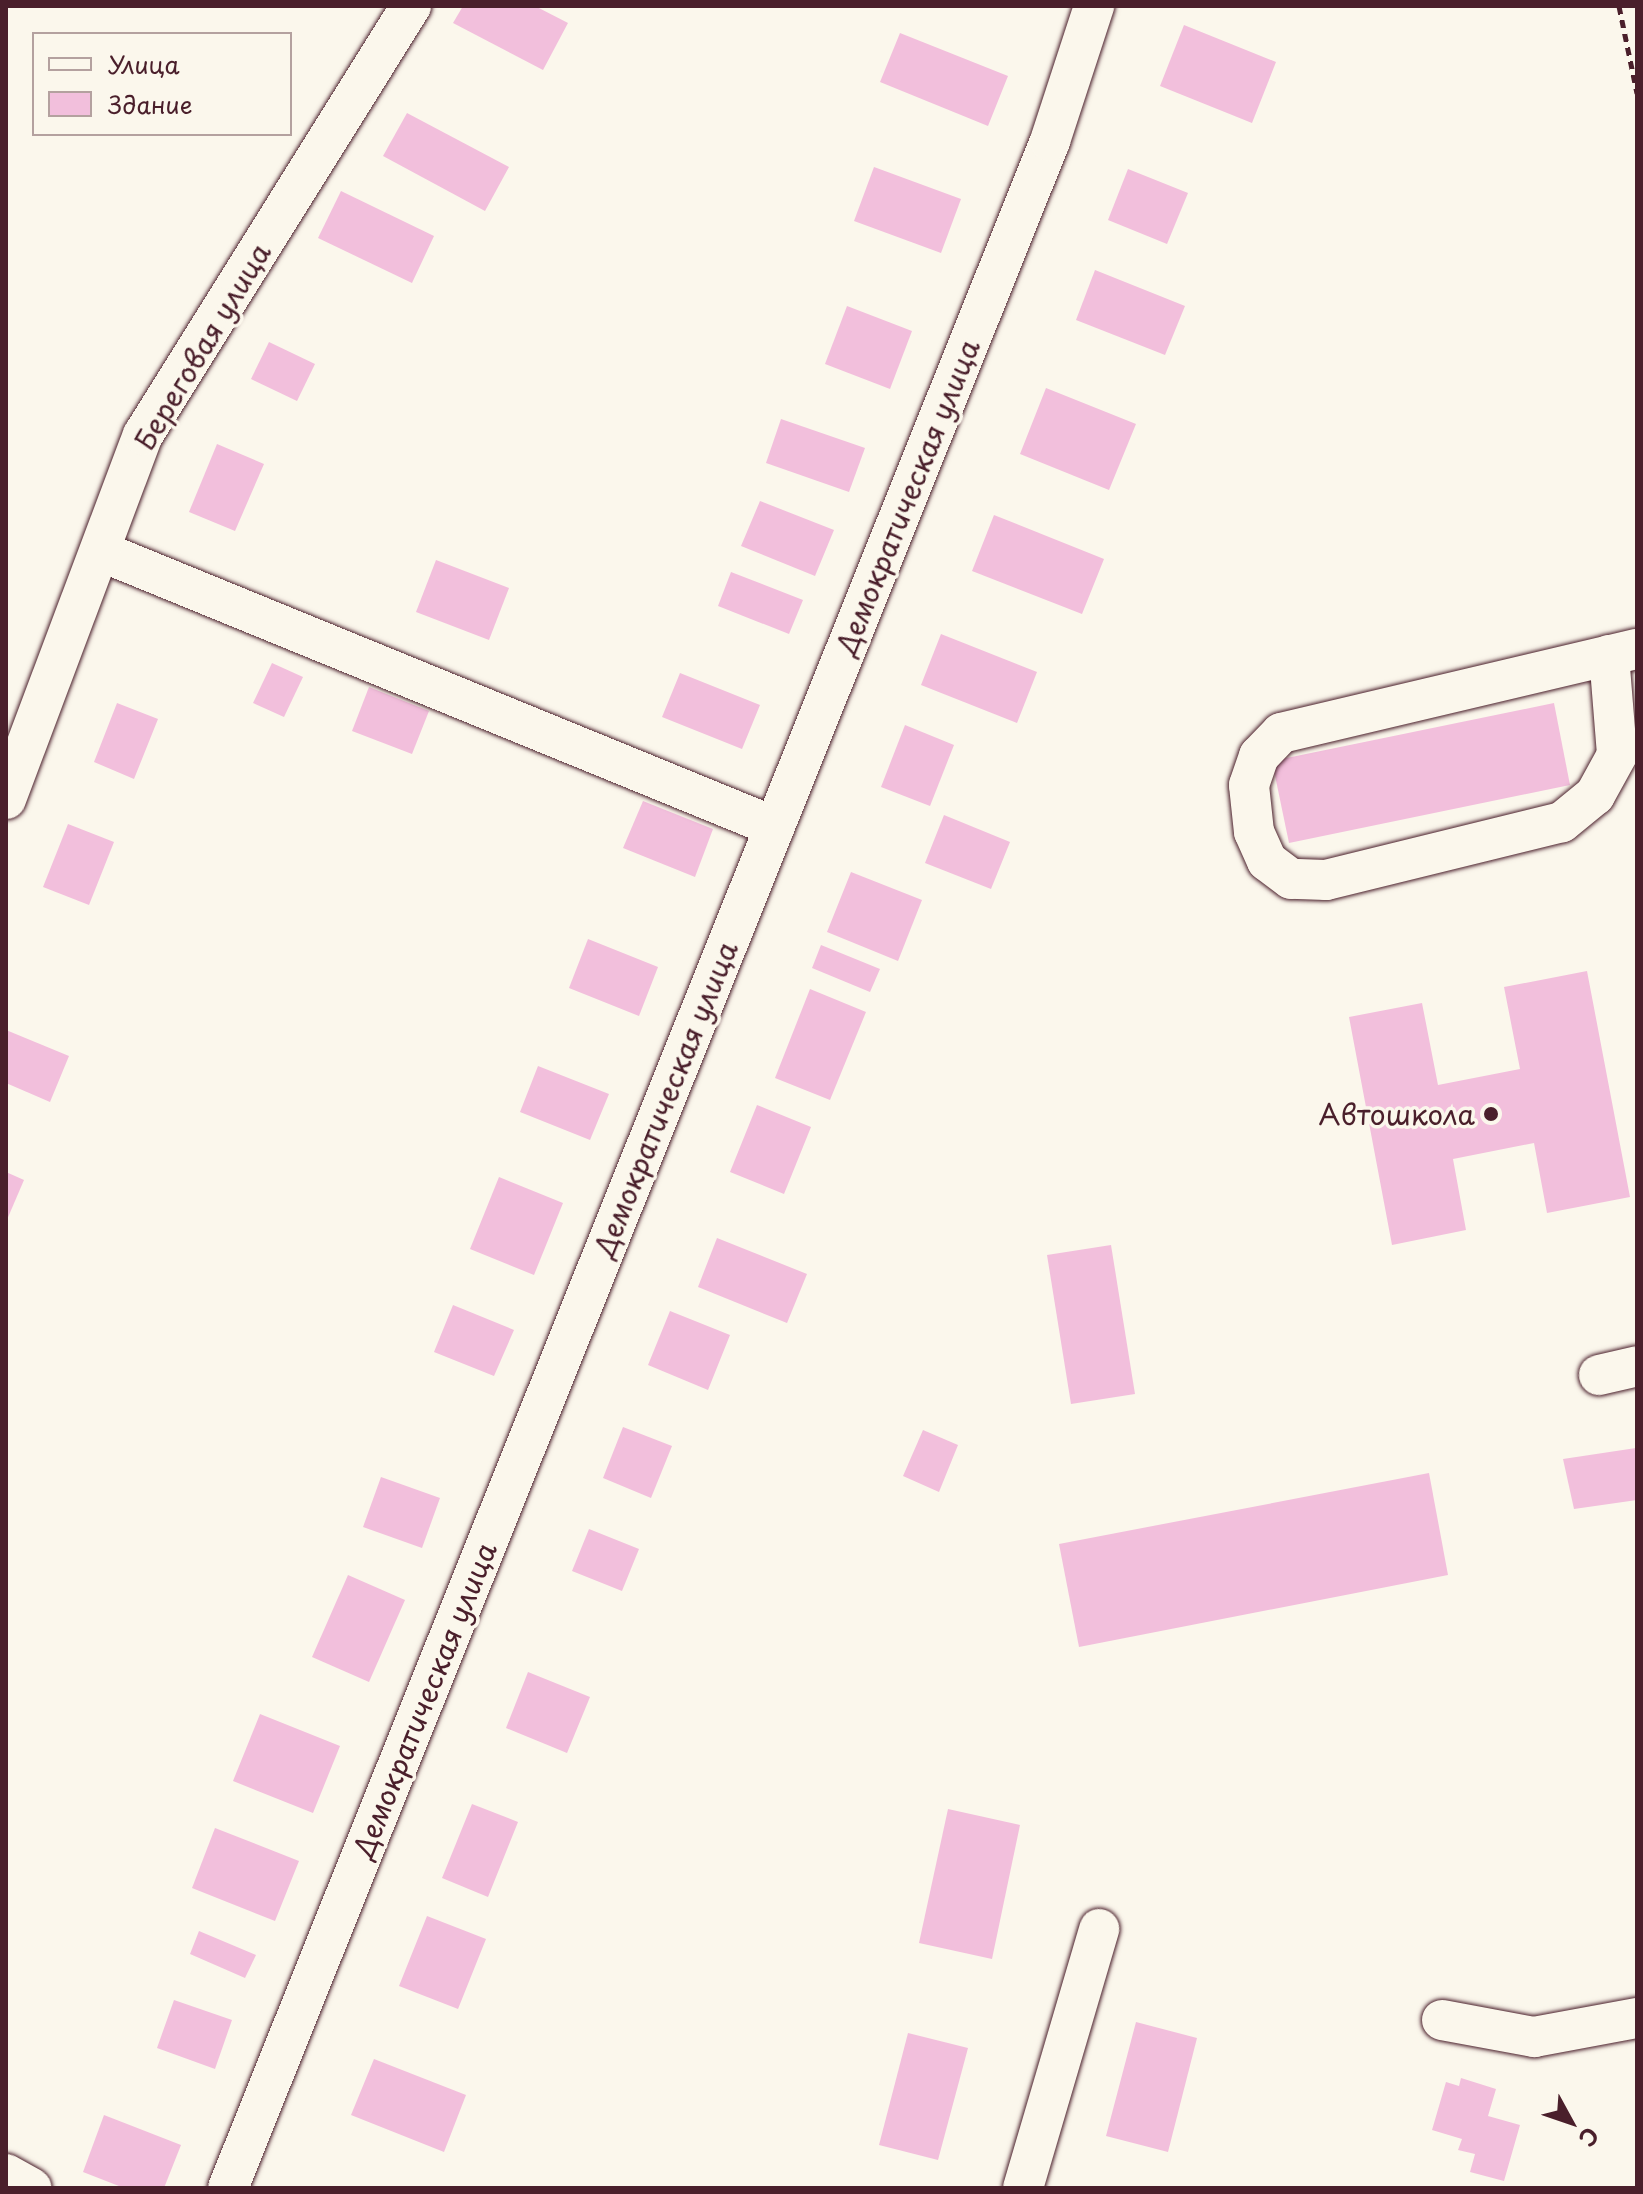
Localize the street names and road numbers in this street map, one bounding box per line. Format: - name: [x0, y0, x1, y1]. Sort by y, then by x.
- street label: Береговая улица: [127, 236, 277, 456]
- street label: Демократическая улица: [828, 334, 986, 660]
- street label: Демократическая улица: [586, 936, 744, 1262]
- street label: Демократическая улица: [345, 1537, 503, 1863]

